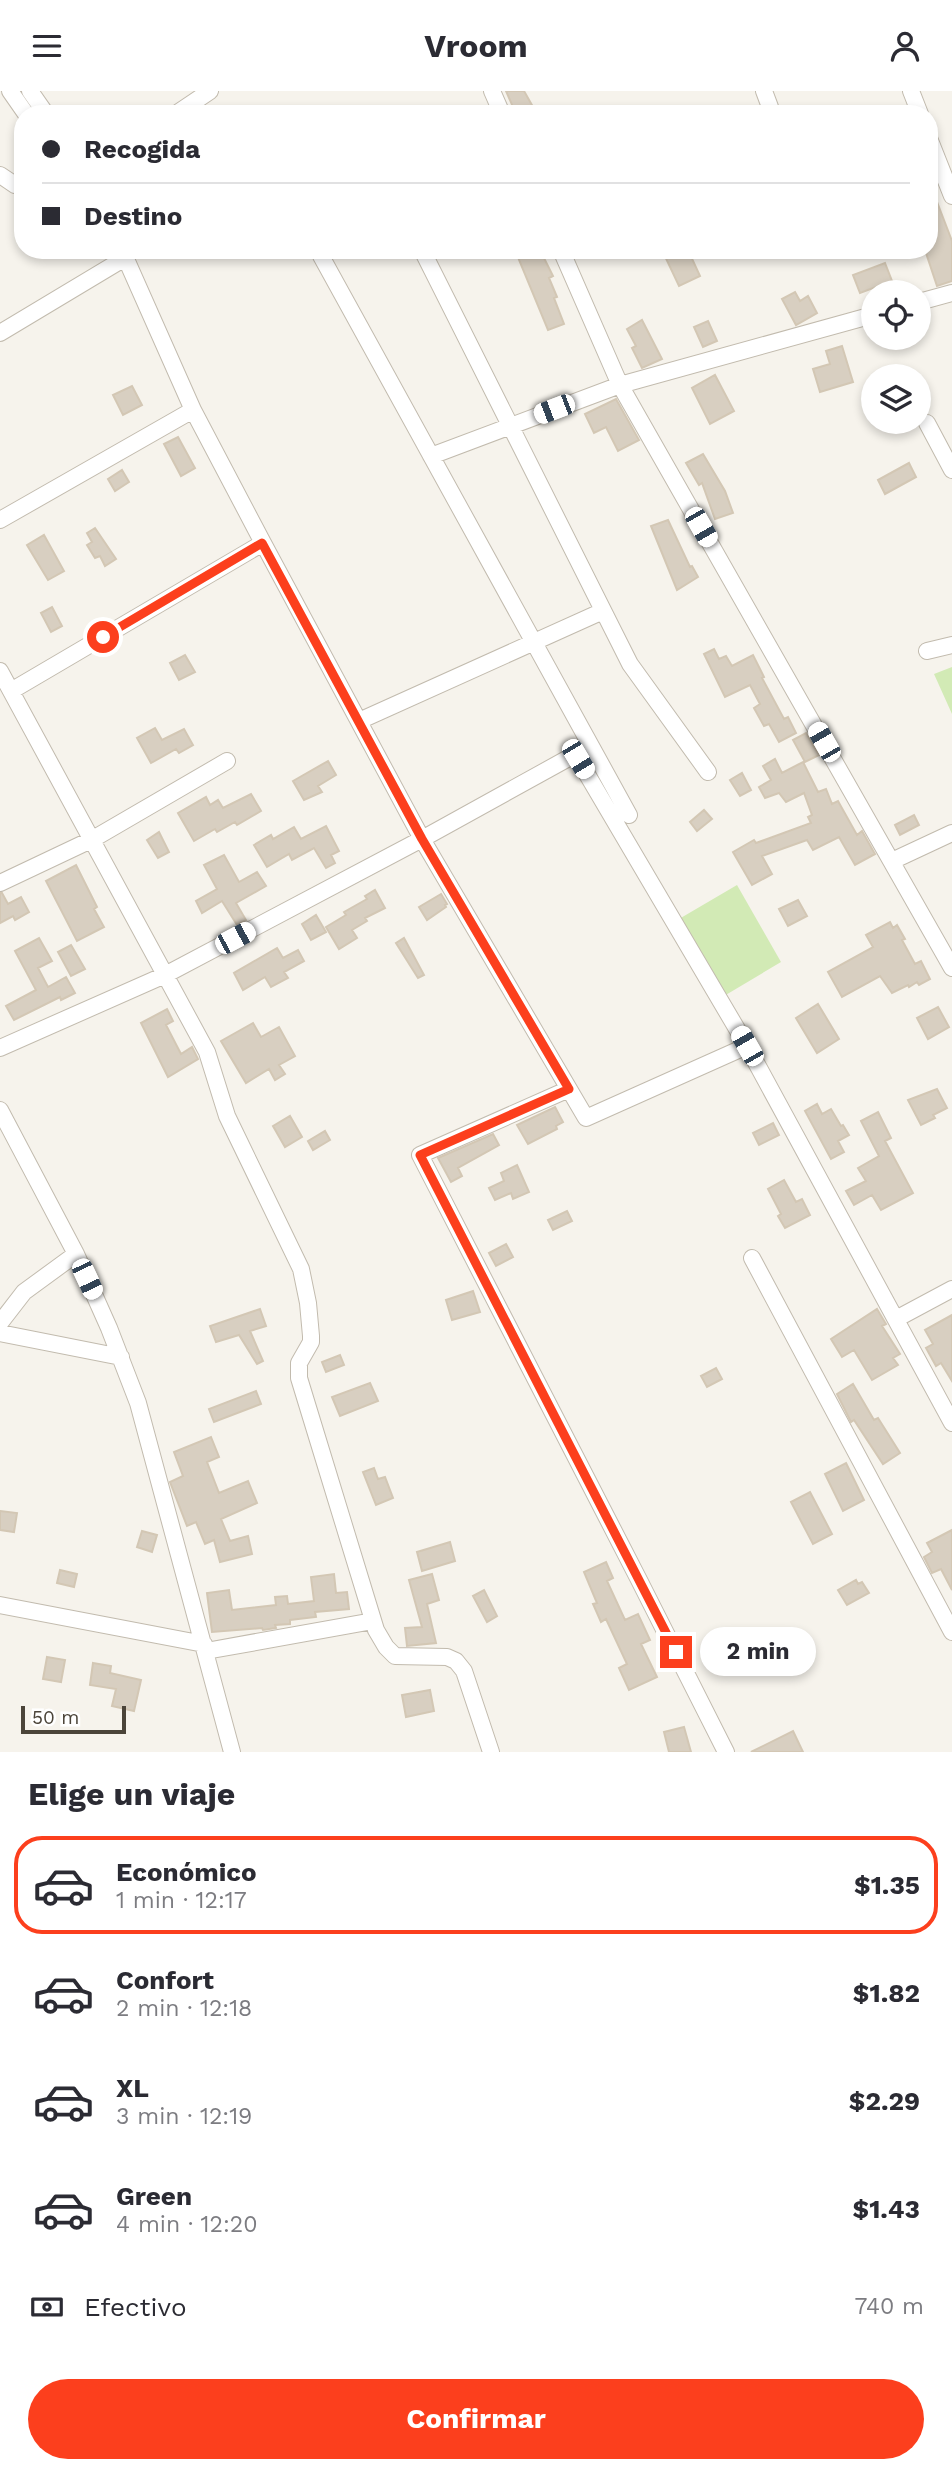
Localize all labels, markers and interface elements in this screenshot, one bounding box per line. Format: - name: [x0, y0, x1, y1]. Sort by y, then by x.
- icon: menu: [28, 27, 66, 65]
- text: Vroom: [424, 27, 528, 65]
- icon: person: [886, 27, 924, 65]
- text: Recogida: [84, 134, 200, 164]
- text: Destino: [84, 201, 182, 231]
- map controls: [861, 280, 931, 434]
- button: locate: [861, 280, 931, 350]
- button: layers: [861, 364, 931, 434]
- car: [531, 392, 578, 426]
- car: [682, 504, 721, 550]
- route start: [87, 621, 119, 653]
- car: [805, 719, 844, 765]
- car: [559, 736, 598, 782]
- car: [212, 919, 259, 957]
- car: [728, 1023, 767, 1069]
- car: [69, 1256, 106, 1302]
- callout: 2 min: [700, 1627, 816, 1677]
- route end: [660, 1636, 692, 1668]
- text: 2 min: [727, 1638, 789, 1665]
- scale bar: [21, 1703, 126, 1735]
- text: 50 m: [32, 1706, 79, 1729]
- text: Elige un viaje: [28, 1775, 235, 1813]
- icon: car: [32, 1854, 95, 1917]
- text: Económico: [116, 1857, 257, 1887]
- text: $1.35: [854, 1870, 920, 1900]
- text: 1 min · 12:17: [116, 1887, 247, 1914]
- icon: car: [32, 1962, 95, 2025]
- text: Confort: [116, 1965, 214, 1995]
- text: $1.82: [853, 1978, 920, 2008]
- text: 2 min · 12:18: [116, 1995, 252, 2022]
- icon: car: [32, 2070, 95, 2133]
- text: XL: [116, 2073, 149, 2103]
- text: $2.29: [849, 2086, 920, 2116]
- text: 3 min · 12:19: [116, 2103, 252, 2130]
- icon: car: [32, 2178, 95, 2241]
- text: Green: [116, 2181, 192, 2211]
- text: $1.43: [852, 2194, 920, 2224]
- text: 4 min · 12:20: [116, 2211, 258, 2238]
- icon: cash: [28, 2288, 66, 2326]
- text: Efectivo: [84, 2292, 187, 2322]
- text: 740 m: [855, 2293, 924, 2320]
- button: Confirmar: [28, 2379, 924, 2459]

